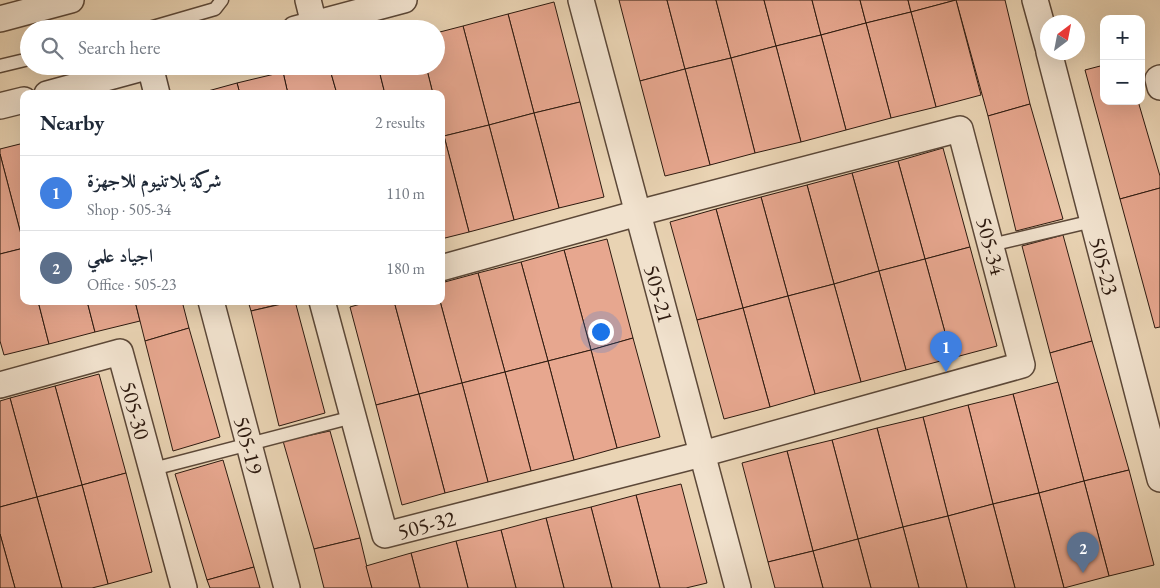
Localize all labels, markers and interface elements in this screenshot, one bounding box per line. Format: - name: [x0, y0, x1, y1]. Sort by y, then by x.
- north arrow: [1040, 15, 1085, 60]
- map controls: [1100, 15, 1145, 105]
- button: +: [1100, 15, 1145, 60]
- search box: [20, 20, 445, 75]
- icon: search: [38, 34, 66, 62]
- text: Search here: [78, 35, 160, 60]
- button: −: [1100, 60, 1145, 105]
- text: Nearby: [40, 109, 104, 136]
- text: 2 results: [375, 112, 425, 133]
- text: شركة بلاتنيوم للاجهزة: [87, 168, 222, 193]
- text: 1: [52, 183, 60, 204]
- text: 110 m: [386, 183, 425, 204]
- text: Shop · 505-34: [87, 199, 171, 220]
- street label: 505-34: [969, 214, 1013, 279]
- street label: 505-23: [1083, 234, 1126, 298]
- text: اجياد علمي: [87, 243, 153, 268]
- text: 2: [52, 258, 60, 279]
- text: 180 m: [386, 258, 425, 279]
- street label: 505-21: [638, 262, 681, 326]
- text: Office · 505-23: [87, 274, 176, 295]
- your location: [588, 319, 614, 345]
- pin: 1: [930, 331, 962, 372]
- street label: 505-30: [114, 378, 158, 443]
- street label: 505-19: [228, 413, 271, 478]
- street label: 505-32: [394, 503, 459, 546]
- pin: 2: [1067, 532, 1099, 573]

